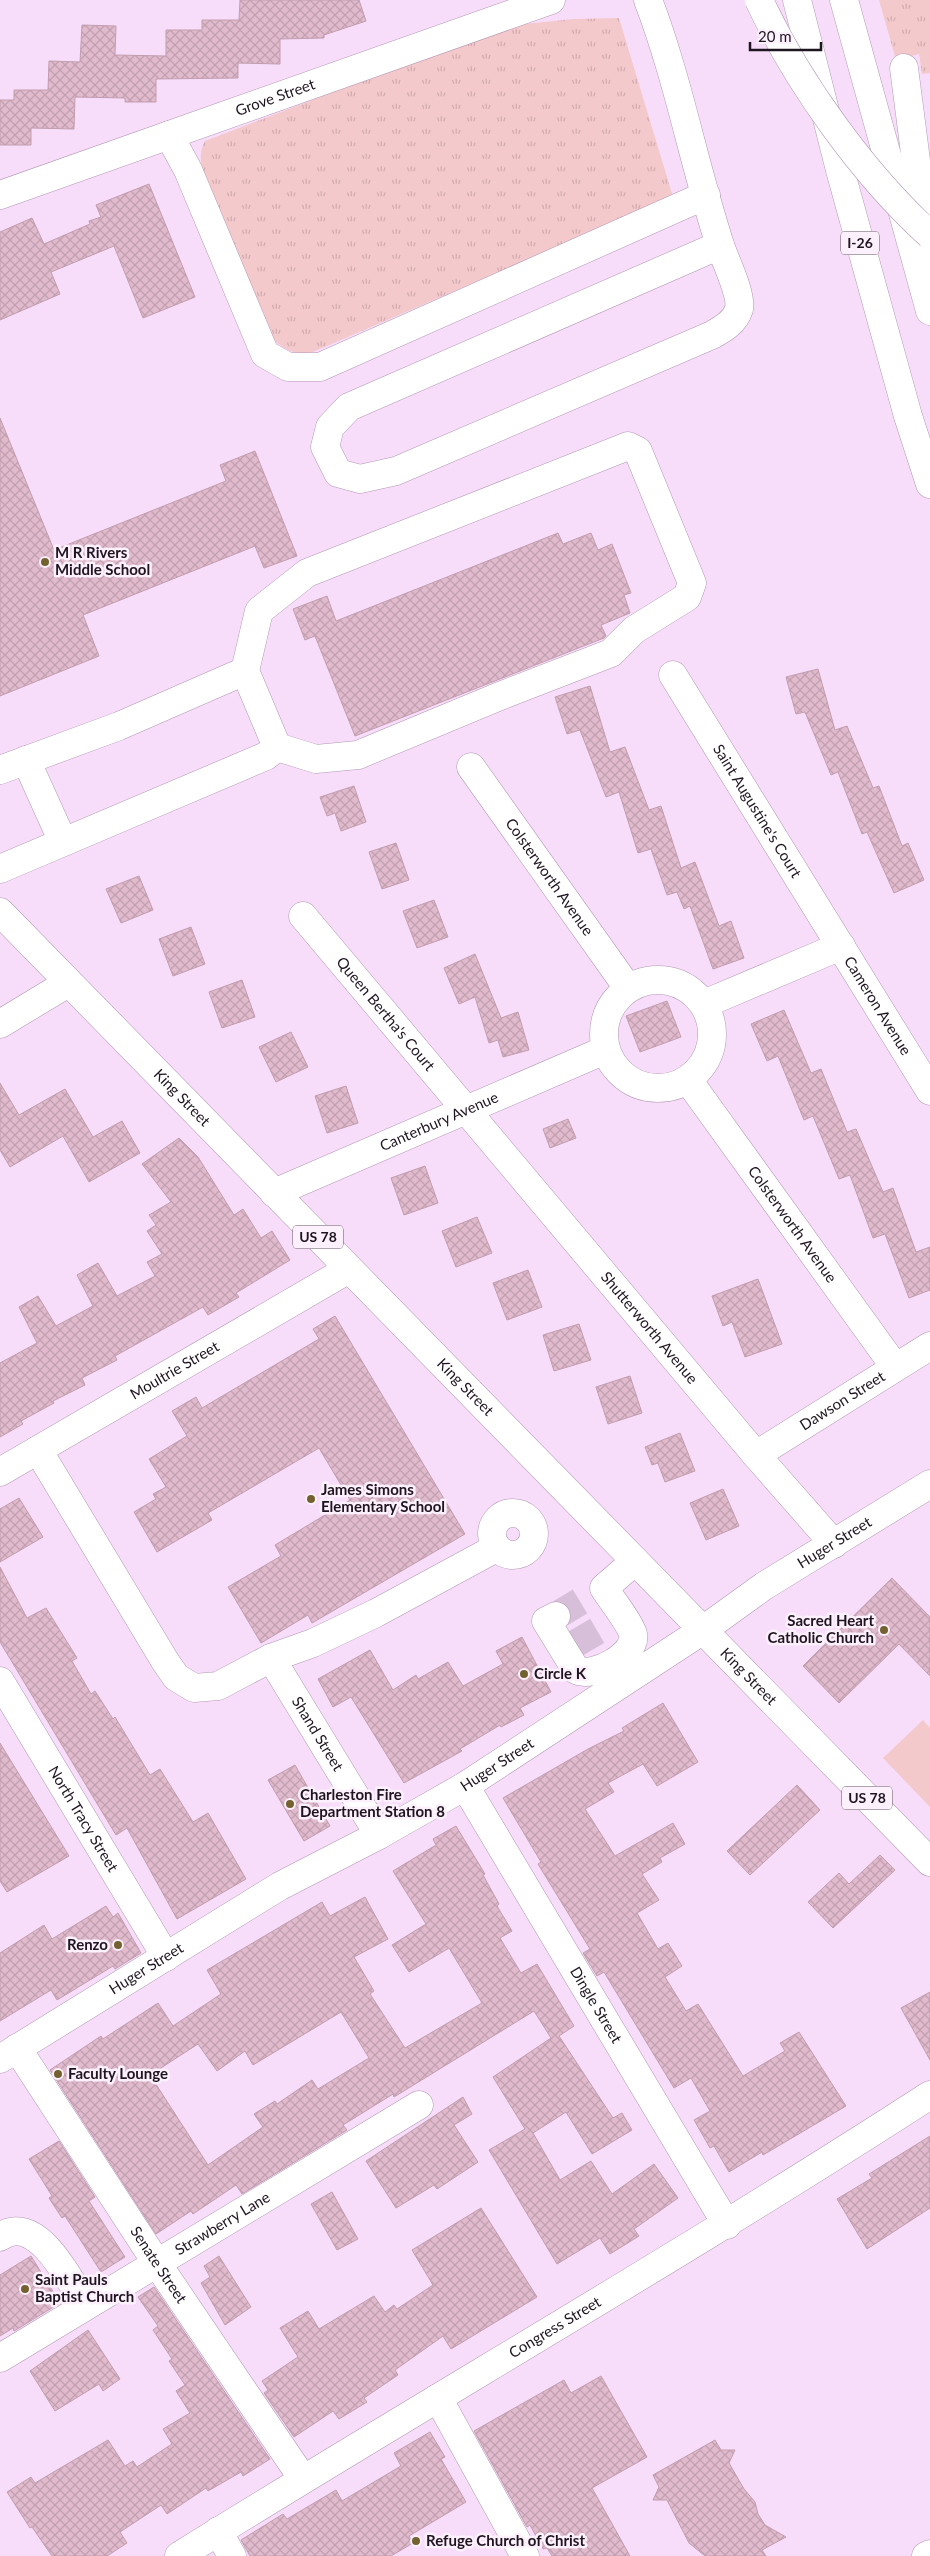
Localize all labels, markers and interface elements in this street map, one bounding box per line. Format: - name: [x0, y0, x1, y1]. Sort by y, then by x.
- scale bar: [750, 20, 821, 52]
- text: 20 m: [758, 27, 792, 45]
- street label: Grove Street: [233, 74, 318, 119]
- road number: I-26: [841, 232, 879, 254]
- place label: M R Rivers Middle School: [55, 543, 150, 578]
- marker: M R Rivers Middle School: [39, 556, 51, 568]
- street label: Saint Augustine's Court: [710, 741, 806, 881]
- street label: Colsterworth Avenue: [502, 814, 598, 939]
- street label: Queen Bertha's Court: [333, 953, 439, 1074]
- street label: Cameron Avenue: [841, 953, 916, 1058]
- street label: King Street: [151, 1065, 215, 1130]
- street label: Canterbury Avenue: [377, 1087, 501, 1154]
- street label: Colsterworth Avenue: [745, 1162, 841, 1286]
- road number: US 78: [293, 1226, 343, 1248]
- street label: Shutterworth Avenue: [598, 1268, 702, 1387]
- street label: Moultrie Street: [126, 1336, 222, 1402]
- street label: King Street: [434, 1354, 498, 1419]
- street label: Dawson Street: [796, 1366, 888, 1433]
- place label: James Simons Elementary School: [321, 1480, 445, 1515]
- marker: James Simons Elementary School: [305, 1493, 317, 1505]
- street label: Huger Street: [794, 1512, 875, 1571]
- place label: Sacred Heart Catholic Church: [768, 1611, 874, 1646]
- marker: Sacred Heart Catholic Church: [878, 1624, 890, 1636]
- street label: King Street: [717, 1643, 782, 1709]
- place label: Circle K: [534, 1664, 587, 1682]
- marker: Circle K: [518, 1668, 530, 1680]
- street label: Shand Street: [289, 1693, 348, 1775]
- street label: Huger Street: [457, 1733, 537, 1795]
- street label: North Tracy Street: [45, 1762, 123, 1875]
- place label: Charleston Fire Department Station 8: [300, 1785, 445, 1820]
- road number: US 78: [842, 1786, 892, 1810]
- marker: Charleston Fire Department Station 8: [284, 1798, 296, 1810]
- place label: Renzo: [67, 1935, 108, 1953]
- street label: Huger Street: [105, 1938, 187, 1997]
- marker: Renzo: [112, 1939, 124, 1951]
- street label: Dingle Street: [567, 1963, 627, 2046]
- place label: Faculty Lounge: [68, 2064, 168, 2082]
- marker: Faculty Lounge: [52, 2068, 64, 2080]
- street label: Strawberry Lane: [171, 2187, 273, 2258]
- street label: Senate Street: [127, 2223, 192, 2307]
- place label: Saint Pauls Baptist Church: [35, 2270, 134, 2305]
- marker: Saint Pauls Baptist Church: [19, 2283, 31, 2295]
- street label: Congress Street: [505, 2292, 604, 2361]
- place label: Refuge Church of Christ: [426, 2531, 585, 2549]
- marker: Refuge Church of Christ: [410, 2535, 422, 2547]

